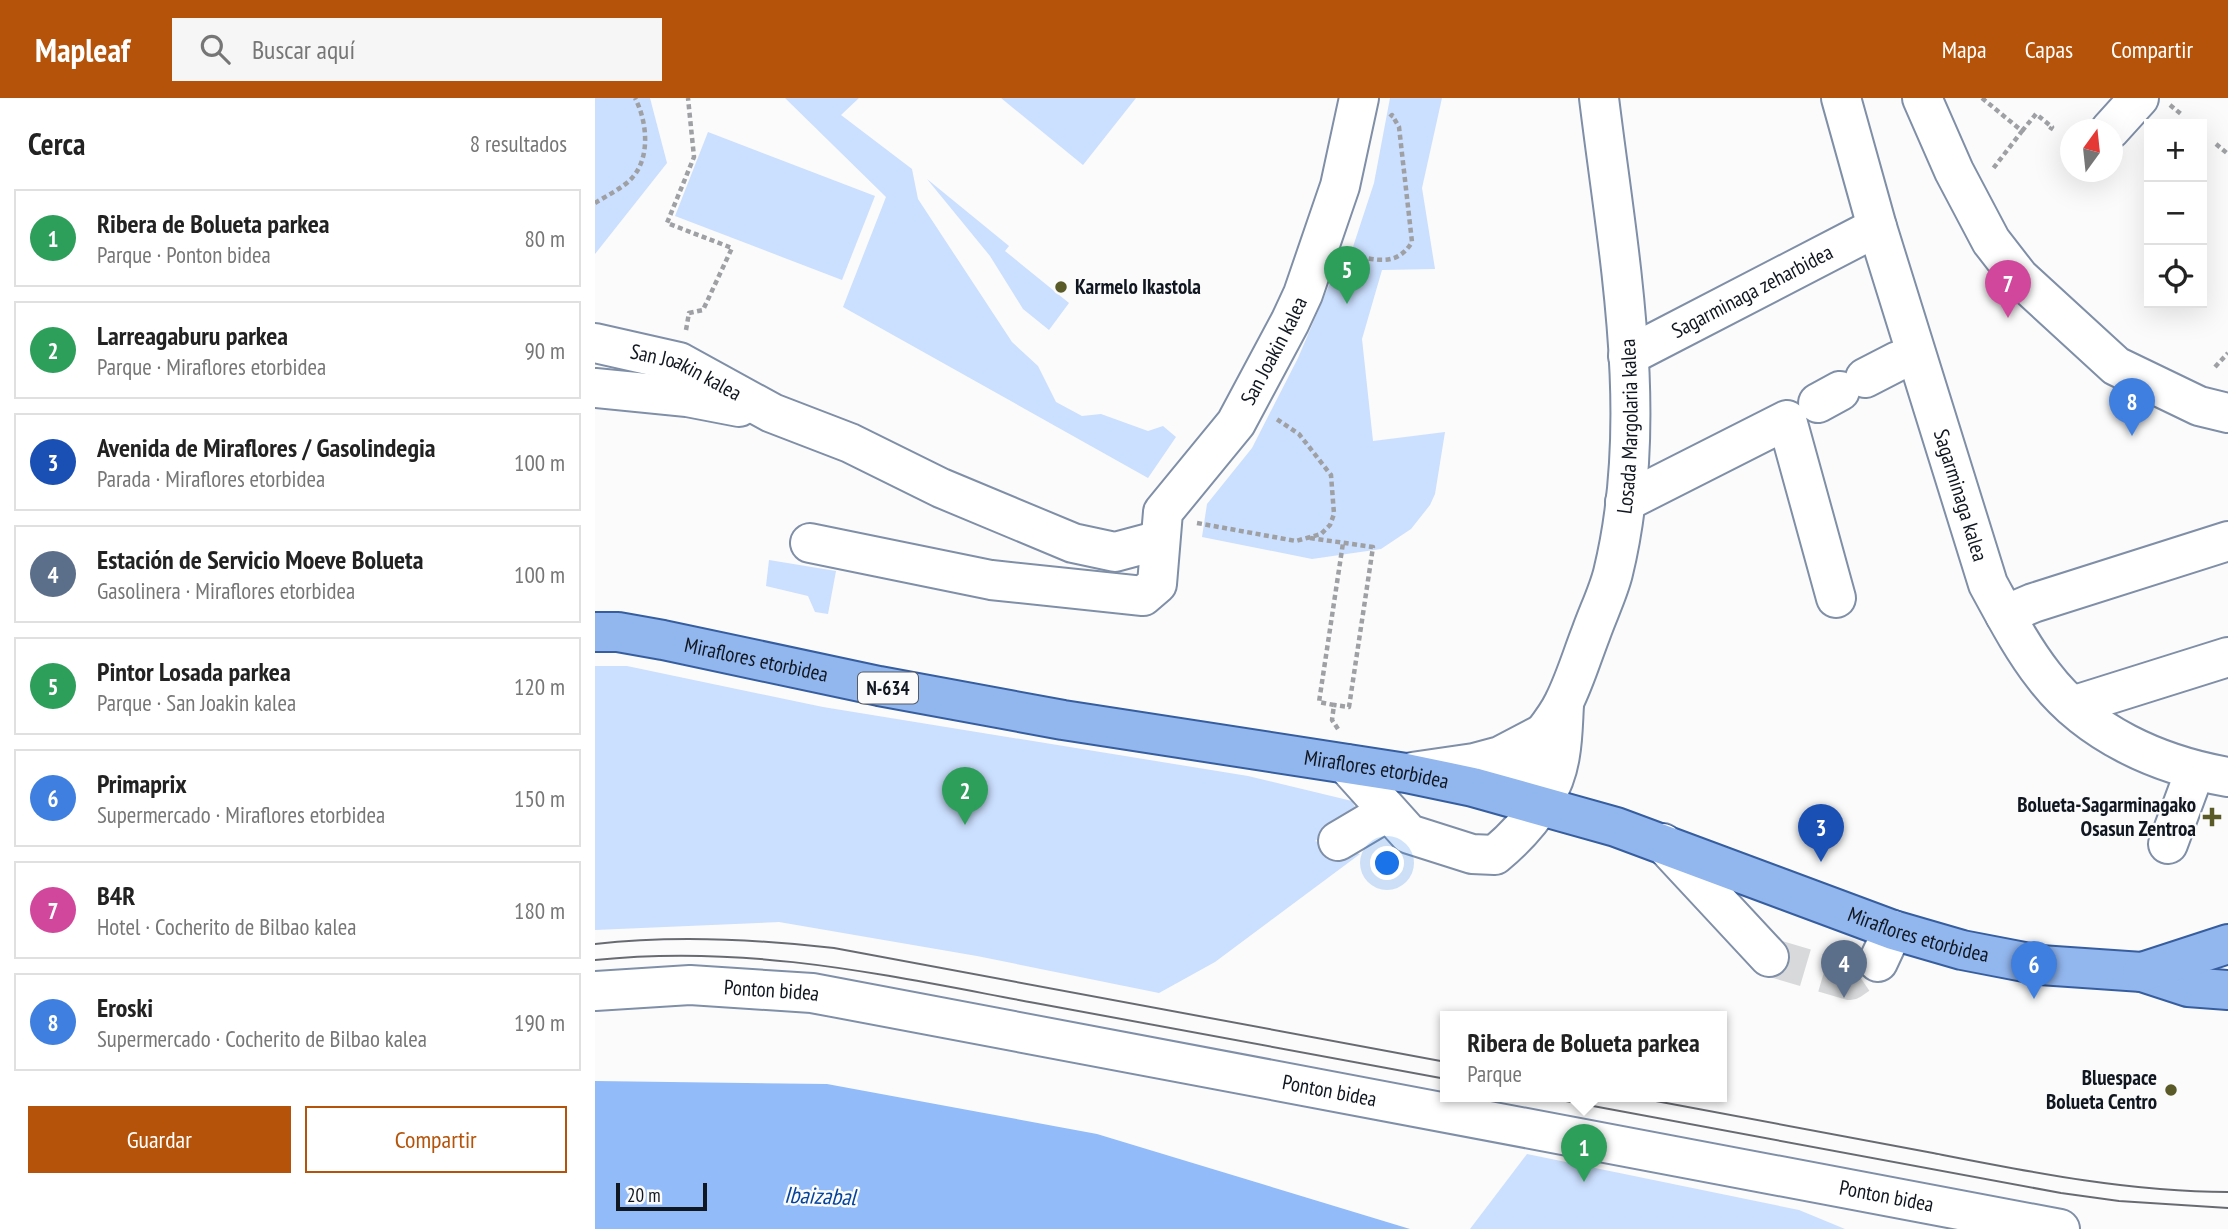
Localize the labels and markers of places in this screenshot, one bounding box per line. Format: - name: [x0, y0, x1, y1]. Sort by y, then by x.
- pin: 5: [1324, 246, 1370, 304]
- pin: 7: [1985, 260, 2031, 318]
- place label: Karmelo Ikastola: [1075, 273, 1201, 300]
- marker: Karmelo Ikastola: [1053, 279, 1069, 295]
- pin: 8: [2109, 378, 2155, 436]
- pin: 2: [942, 767, 988, 825]
- place label: Bolueta-Sagarminagako Osasun Zentroa: [2017, 791, 2196, 842]
- pin: 3: [1798, 804, 1844, 862]
- marker: Bolueta-Sagarminagako Osasun Zentroa: [2202, 807, 2222, 827]
- pin: 4: [1821, 940, 1867, 998]
- pin: 6: [2011, 941, 2057, 999]
- place label: Bluespace Bolueta Centro: [2046, 1064, 2157, 1115]
- marker: Bluespace Bolueta Centro: [2163, 1082, 2179, 1098]
- pin: 1: [1561, 1124, 1607, 1182]

